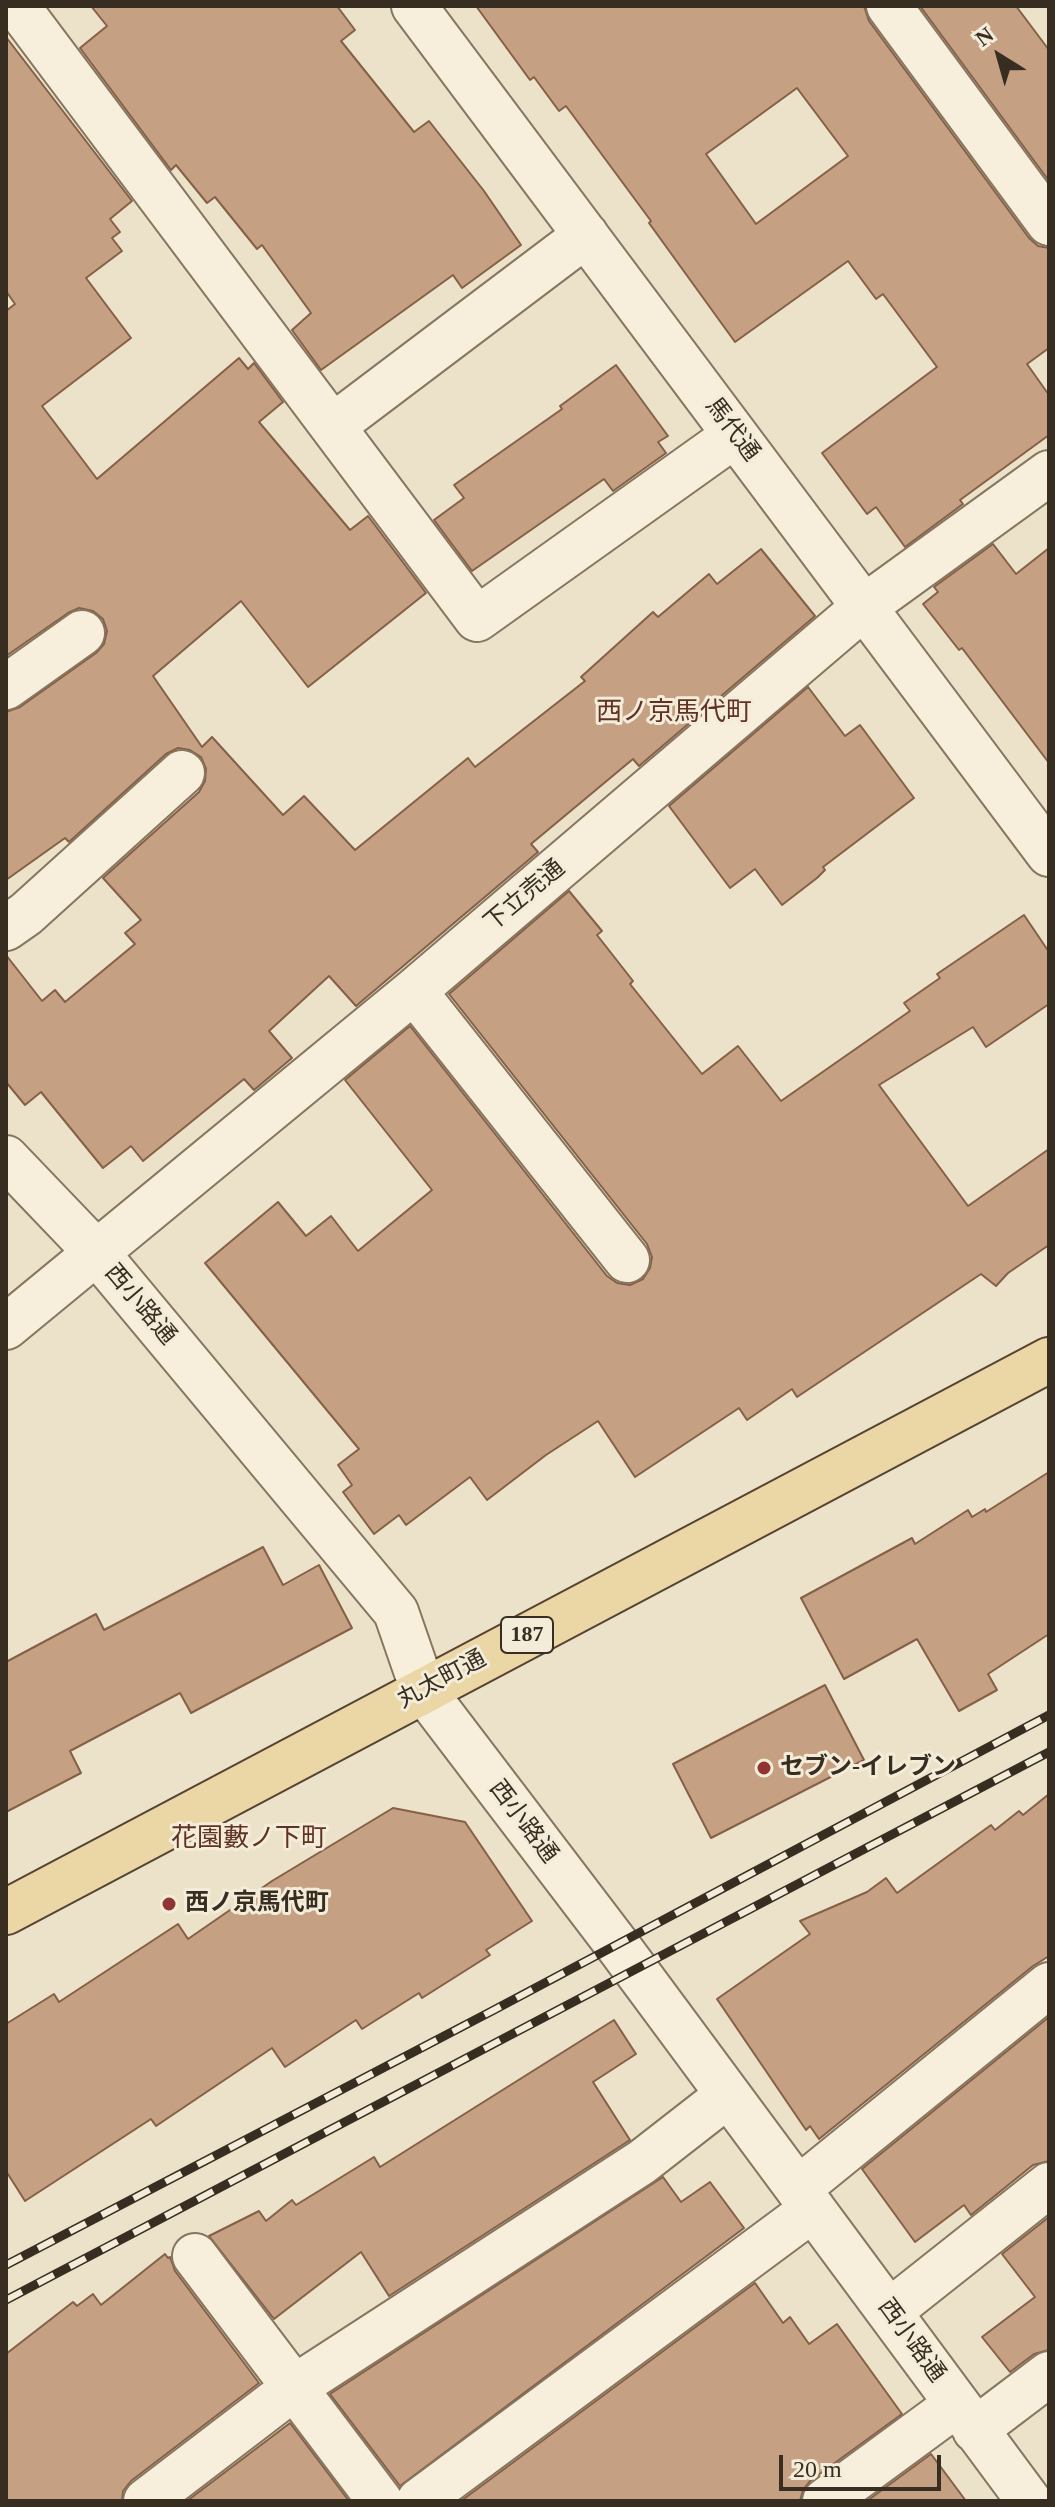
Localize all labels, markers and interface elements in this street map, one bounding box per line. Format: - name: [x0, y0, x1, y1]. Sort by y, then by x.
- north arrow: [959, 16, 1039, 96]
- text: N: [970, 22, 998, 51]
- street label: 馬代通: [699, 393, 765, 467]
- district label: 西ノ京馬代町: [596, 697, 752, 729]
- street label: 下立売通: [479, 854, 571, 938]
- street label: 西小路通: [98, 1259, 182, 1351]
- road number: 187: [501, 1617, 553, 1653]
- street label: 丸太町通: [393, 1645, 491, 1715]
- place label: セブン-イレブン: [780, 1754, 956, 1782]
- marker: セブン-イレブン: [755, 1759, 773, 1777]
- street label: 西小路通: [483, 1775, 563, 1869]
- district label: 花園藪ノ下町: [171, 1823, 327, 1855]
- place label: 西ノ京馬代町: [185, 1890, 329, 1918]
- marker: 西ノ京馬代町: [160, 1895, 178, 1913]
- street label: 西小路通: [871, 2294, 951, 2388]
- scale bar: [783, 2439, 945, 2489]
- text: 20 m: [793, 2456, 842, 2482]

